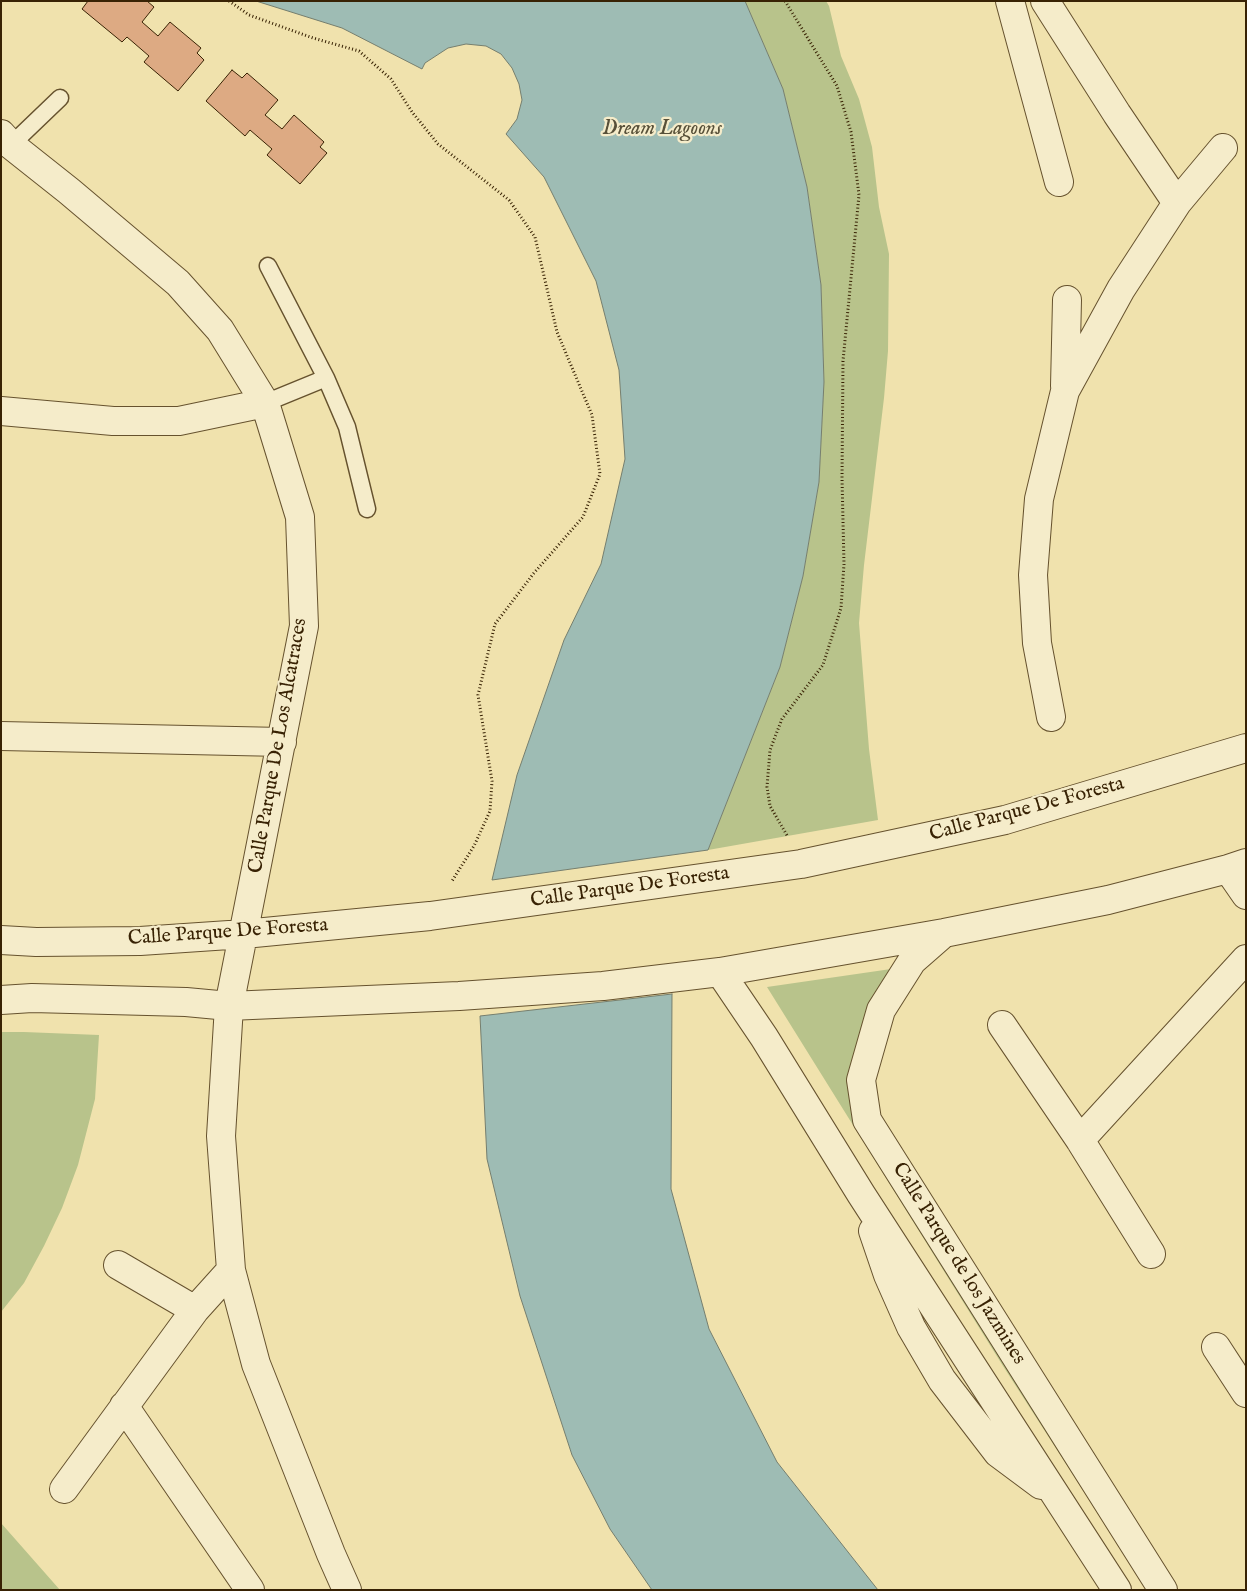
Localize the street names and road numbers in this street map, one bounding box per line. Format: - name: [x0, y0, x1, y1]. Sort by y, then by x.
- street label: Calle Parque De Los Alcatraces: [245, 617, 313, 875]
- street label: Calle Parque De Foresta: [927, 772, 1127, 848]
- street label: Calle Parque De Foresta: [529, 862, 731, 914]
- street label: Calle Parque De Foresta: [127, 914, 329, 952]
- street label: Calle Parque de los Jazmines: [886, 1159, 1030, 1369]

